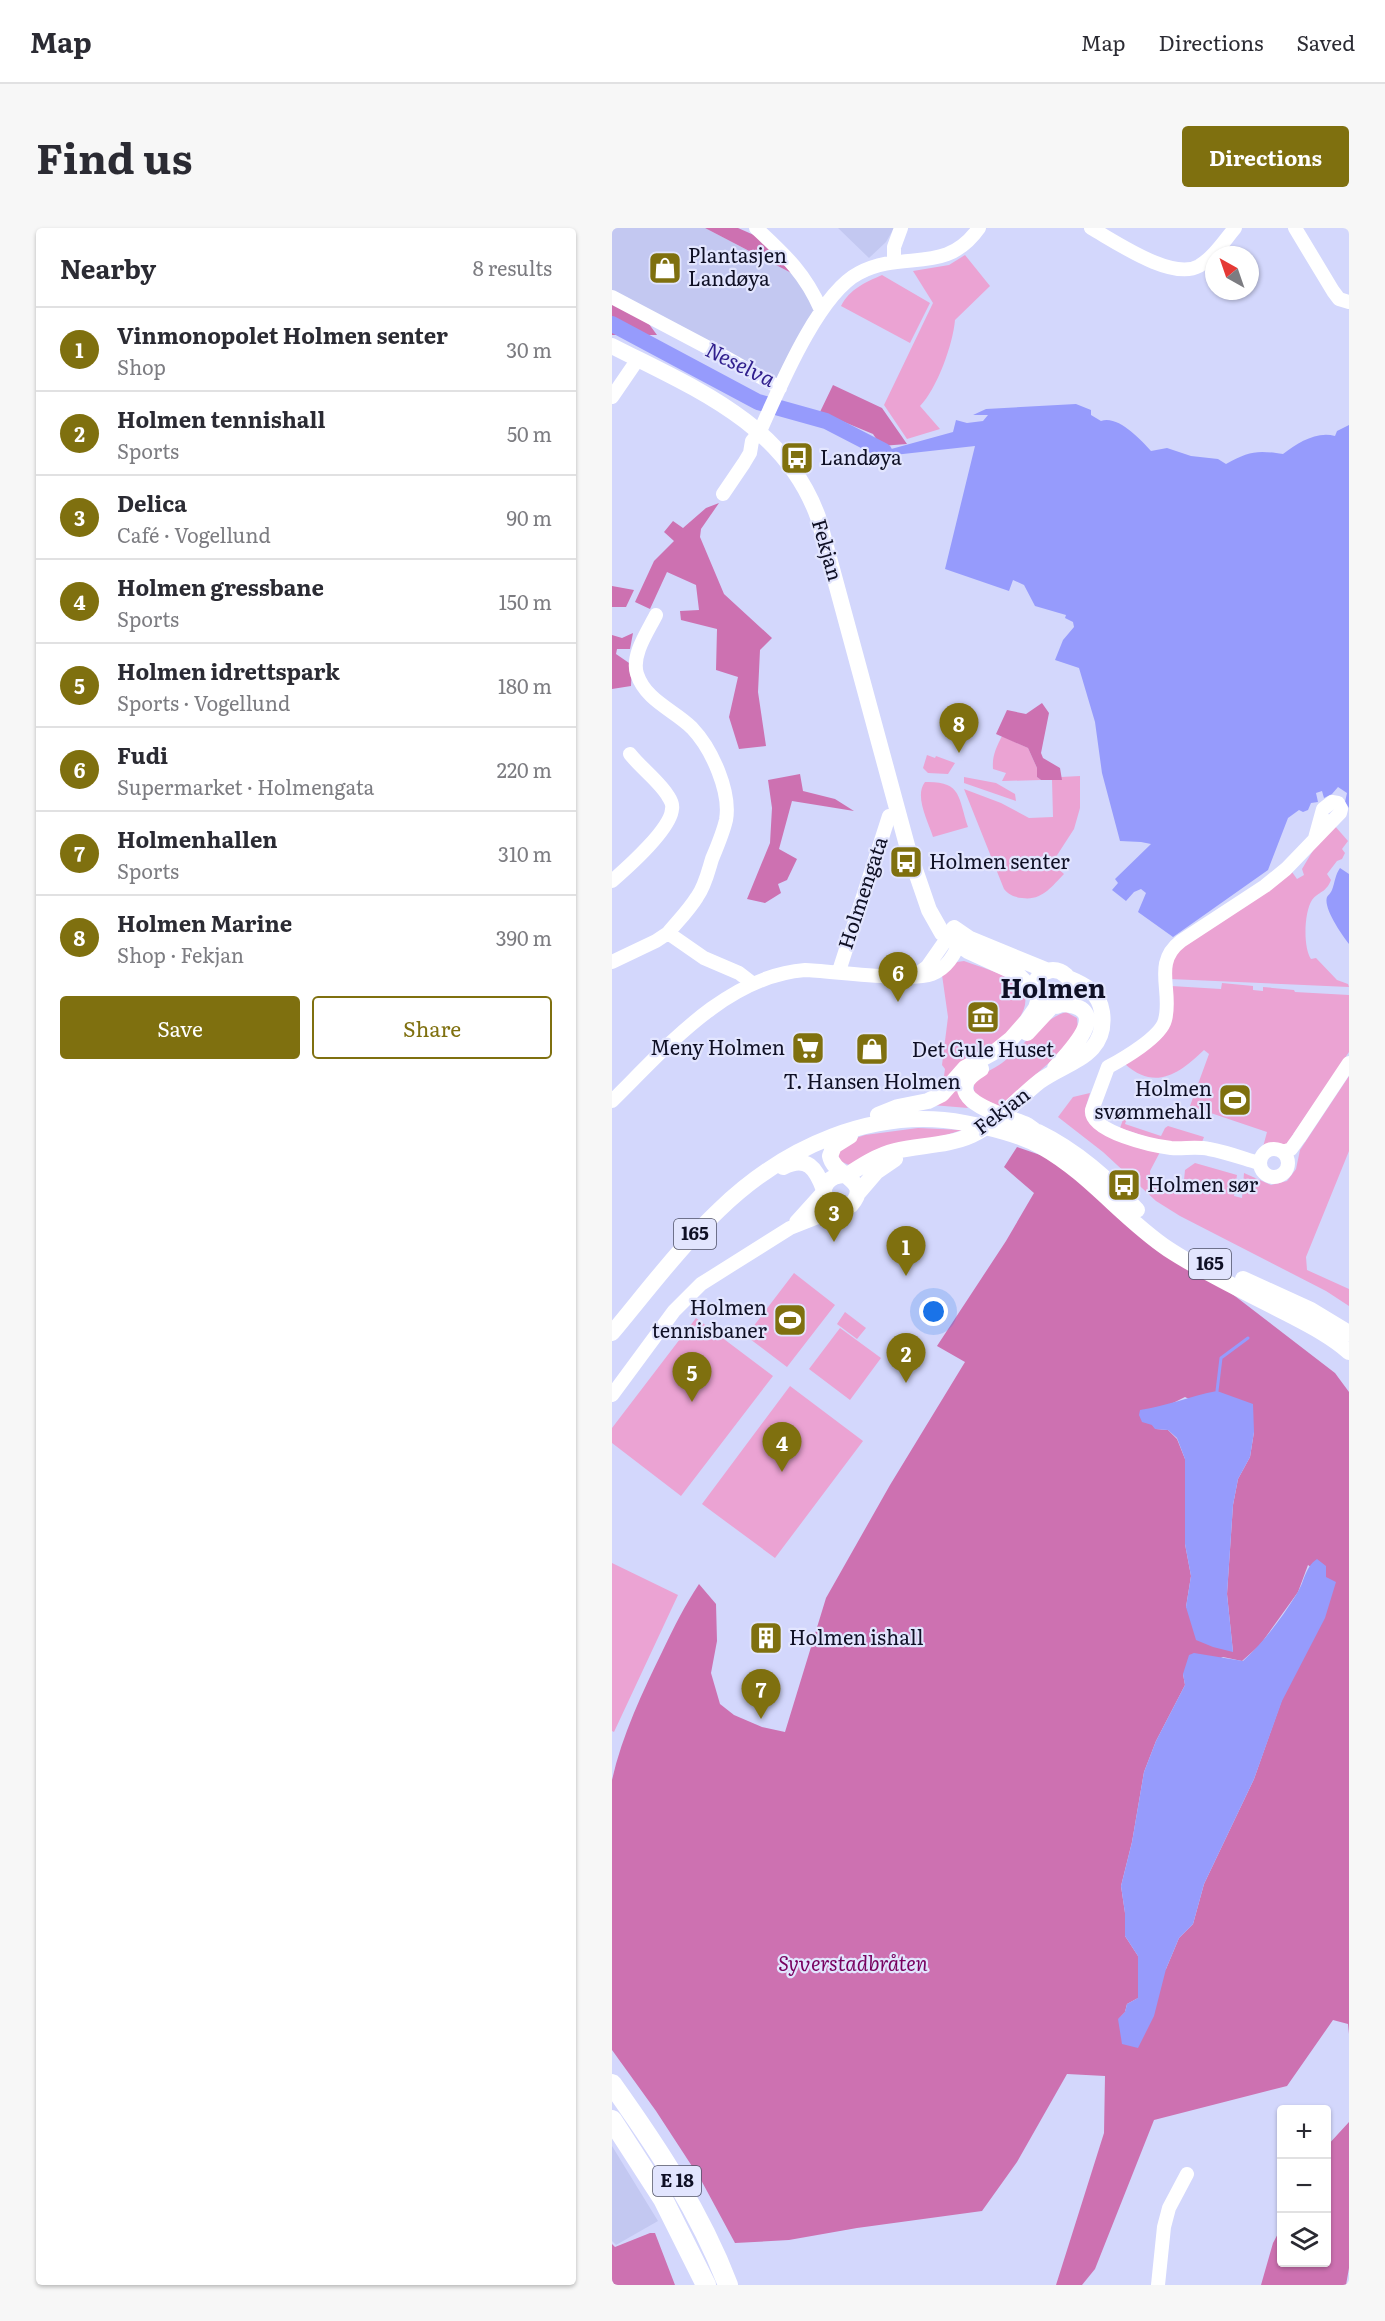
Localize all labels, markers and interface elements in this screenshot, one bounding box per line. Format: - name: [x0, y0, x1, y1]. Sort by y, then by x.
- text: Map: [30, 20, 92, 62]
- text: Map: [1081, 26, 1126, 57]
- text: Directions: [1159, 26, 1264, 57]
- text: Saved: [1297, 26, 1355, 57]
- text: Find us: [36, 125, 193, 187]
- button: Directions: [1182, 126, 1349, 187]
- place label: Plantasjen Landøya: [688, 239, 787, 292]
- north arrow: [1205, 246, 1259, 300]
- text: Nearby: [60, 248, 156, 287]
- shop icon: Plantasjen Landøya: [647, 250, 683, 286]
- text: 8 results: [473, 252, 552, 282]
- text: Vinmonopolet Holmen senter: [117, 318, 448, 351]
- water label: Neselva: [701, 333, 781, 393]
- text: 1: [75, 334, 84, 364]
- text: 30 m: [506, 334, 552, 364]
- text: Shop: [117, 351, 166, 381]
- text: Holmen tennishall: [117, 402, 326, 435]
- text: 2: [74, 418, 85, 448]
- text: 50 m: [507, 418, 552, 448]
- text: Sports: [117, 435, 179, 465]
- bus stop icon: Landøya: [779, 440, 815, 476]
- place label: Landøya: [820, 441, 902, 471]
- text: Delica: [117, 486, 187, 519]
- text: 3: [74, 502, 85, 532]
- text: 90 m: [507, 502, 552, 532]
- street label: Fekjan: [806, 515, 852, 584]
- text: Café · Vogellund: [117, 519, 271, 549]
- text: Holmen gressbane: [117, 570, 324, 603]
- text: 4: [73, 586, 86, 616]
- text: 150 m: [499, 586, 552, 616]
- text: Sports: [117, 603, 179, 633]
- text: Holmen idrettspark: [117, 654, 340, 687]
- text: 5: [74, 670, 85, 700]
- text: 180 m: [498, 670, 552, 700]
- text: Sports · Vogellund: [117, 687, 290, 717]
- pin: 8: [940, 704, 978, 753]
- text: Fudi: [117, 738, 168, 771]
- text: 6: [74, 754, 85, 784]
- text: 220 m: [497, 754, 552, 784]
- text: Supermarket · Holmengata: [117, 771, 374, 801]
- text: Holmenhallen: [117, 822, 277, 855]
- street label: Holmengata: [829, 832, 894, 953]
- text: 7: [74, 838, 85, 868]
- text: 310 m: [498, 838, 552, 868]
- bus stop icon: Holmen senter: [888, 844, 924, 880]
- place label: Holmen senter: [929, 845, 1070, 875]
- text: Sports: [117, 855, 179, 885]
- text: Holmen Marine: [117, 906, 292, 939]
- text: 8: [74, 922, 85, 952]
- text: 390 m: [496, 922, 552, 952]
- text: Shop · Fekjan: [117, 939, 244, 969]
- pin: 6: [878, 952, 918, 1002]
- district label: Holmen: [1000, 967, 1106, 1006]
- button: Save: [60, 996, 300, 1059]
- button: Share: [312, 996, 552, 1059]
- museum icon: Det Gule Huset: [965, 999, 1001, 1035]
- supermarket icon: Meny Holmen: [790, 1030, 826, 1066]
- place label: Meny Holmen: [650, 1031, 785, 1061]
- shop icon: T. Hansen Holmen: [854, 1031, 890, 1067]
- place label: Det Gule Huset: [912, 1033, 1054, 1063]
- place label: T. Hansen Holmen: [783, 1065, 961, 1095]
- place label: Holmen svømmehall: [1094, 1072, 1212, 1125]
- street label: Fekjan: [966, 1078, 1035, 1140]
- sports icon: Holmen svømmehall: [1217, 1082, 1253, 1118]
- bus stop icon: Holmen sør: [1106, 1167, 1142, 1203]
- place label: Holmen sør: [1147, 1168, 1259, 1198]
- pin: 3: [814, 1192, 854, 1242]
- road number: 165: [674, 1219, 716, 1249]
- pin: 1: [886, 1226, 926, 1276]
- road number: 165: [1189, 1249, 1231, 1279]
- place label: Holmen tennisbaner: [652, 1291, 768, 1344]
- your location: [919, 1297, 948, 1326]
- sports icon: Holmen tennisbaner: [772, 1302, 808, 1338]
- pin: 2: [886, 1334, 926, 1383]
- pin: 5: [672, 1352, 712, 1402]
- pin: 4: [762, 1422, 802, 1472]
- building icon: Holmen ishall: [748, 1620, 784, 1656]
- place label: Holmen ishall: [789, 1621, 924, 1651]
- pin: 7: [742, 1670, 780, 1719]
- park label: Syverstadbråten: [778, 1947, 928, 1977]
- map controls: [1277, 2105, 1331, 2267]
- button: +: [1277, 2105, 1331, 2159]
- button: −: [1277, 2159, 1331, 2213]
- road number: E 18: [653, 2166, 701, 2196]
- button: layers: [1277, 2213, 1331, 2267]

